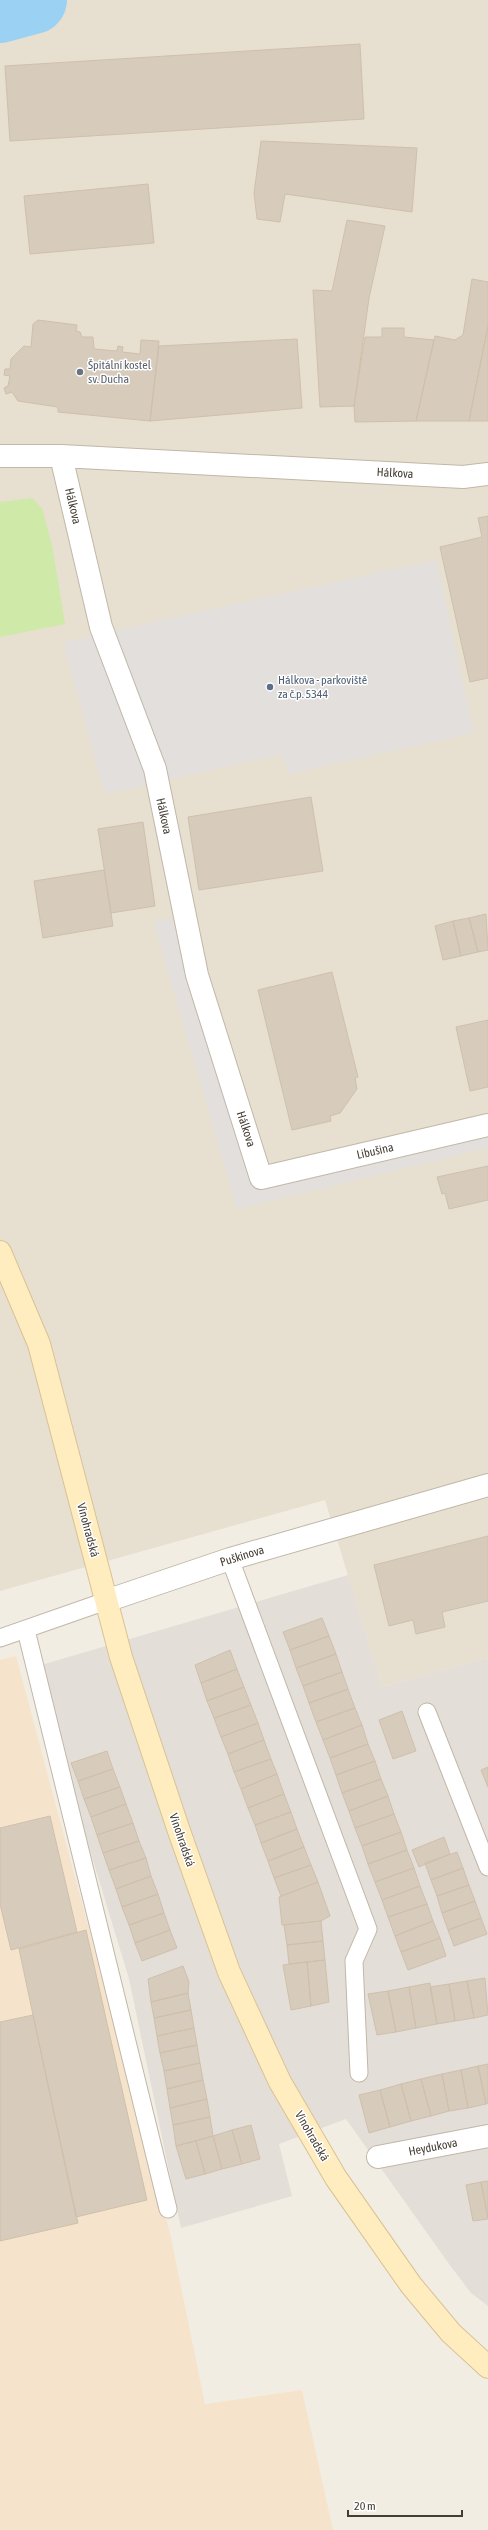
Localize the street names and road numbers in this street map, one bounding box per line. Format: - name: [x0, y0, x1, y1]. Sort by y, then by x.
- street label: Hálkova: [376, 465, 414, 481]
- street label: Hálkova: [62, 487, 84, 525]
- street label: Hálkova: [153, 797, 175, 835]
- street label: Hálkova: [234, 1109, 258, 1149]
- street label: Libušina: [355, 1140, 395, 1162]
- street label: Vinohradská: [74, 1501, 102, 1559]
- street label: Puškinova: [218, 1543, 266, 1569]
- street label: Vinohradská: [166, 1811, 198, 1869]
- street label: Vinohradská: [292, 2108, 332, 2164]
- street label: Heydukova: [407, 2135, 459, 2159]

